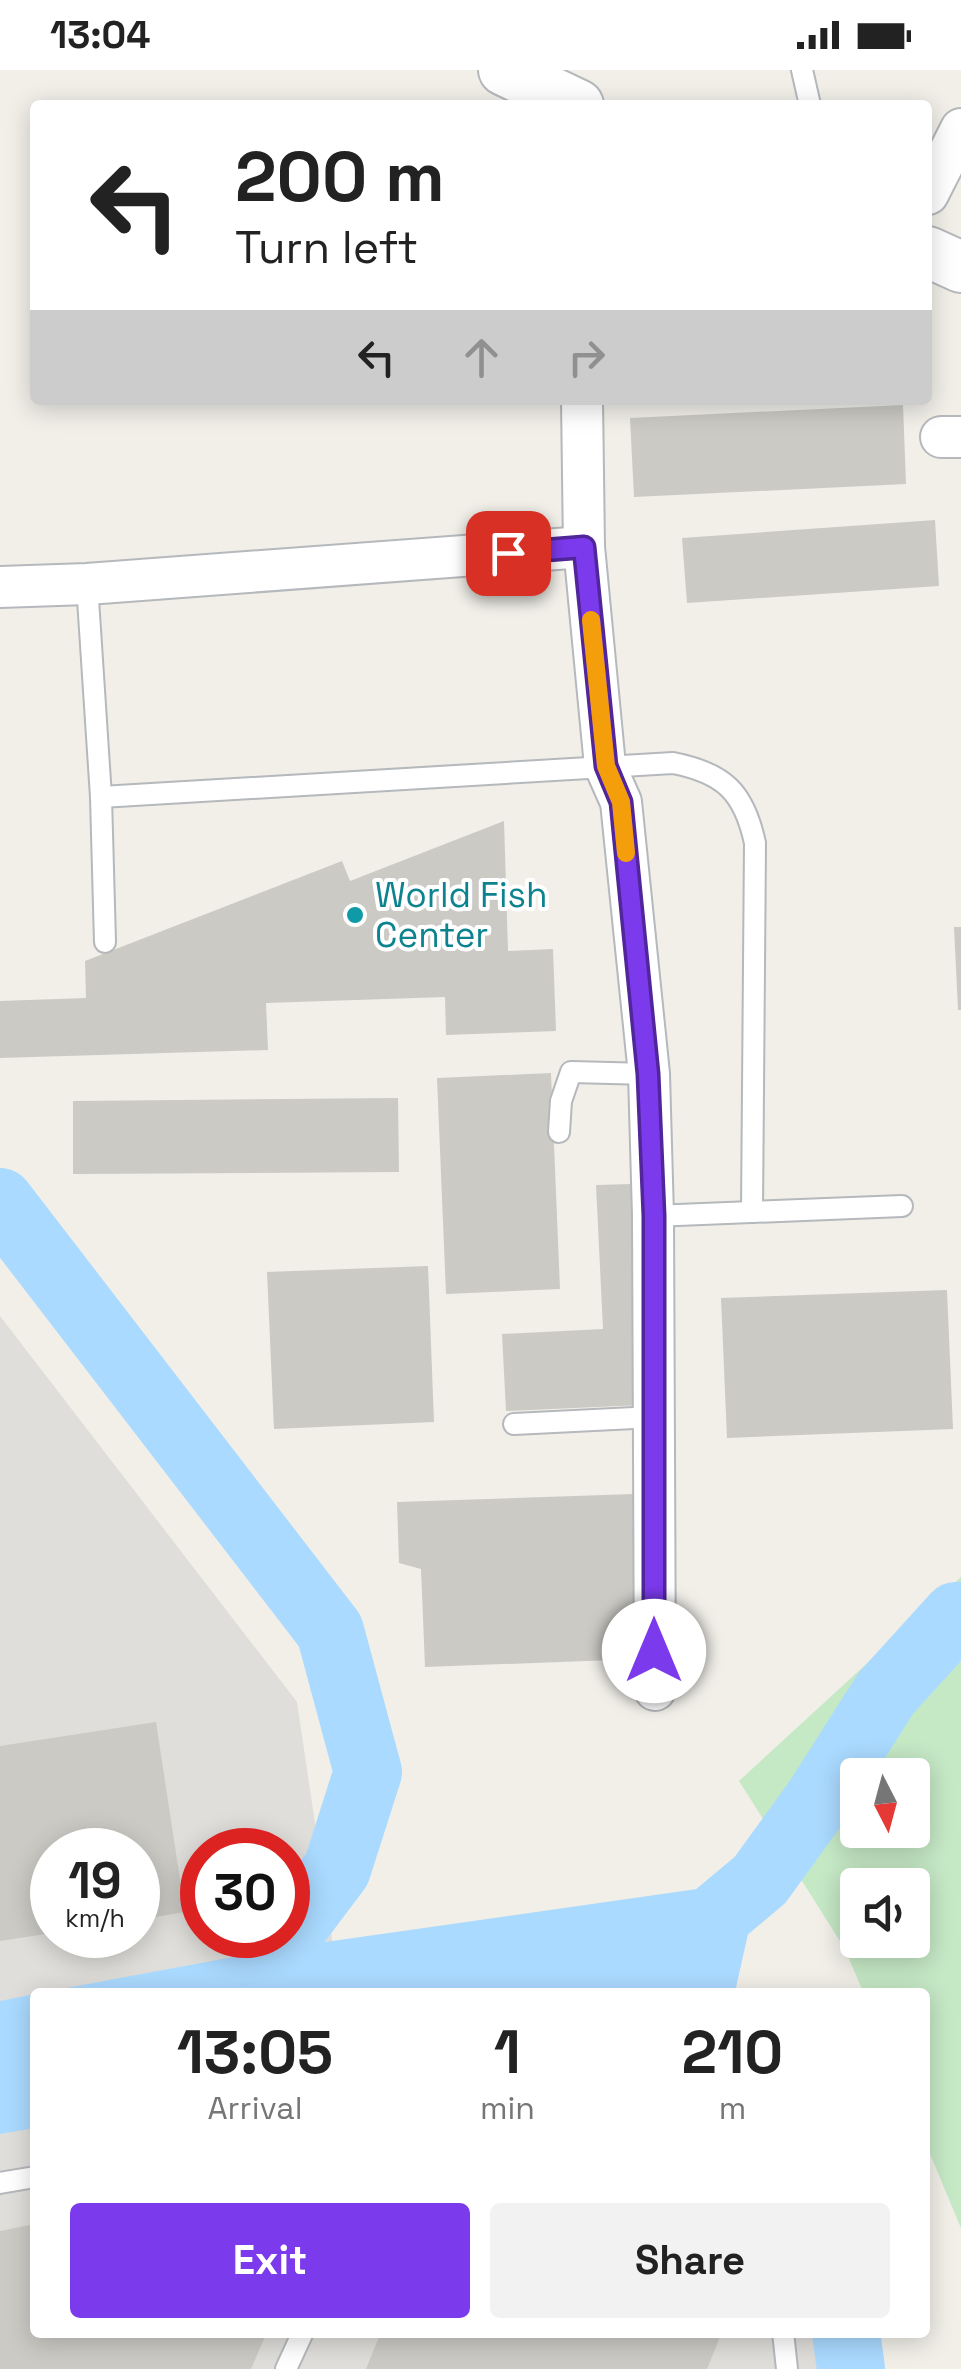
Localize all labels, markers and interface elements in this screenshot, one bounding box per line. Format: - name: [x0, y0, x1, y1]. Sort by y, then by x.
- text: 13:04: [50, 11, 150, 59]
- text: 200 m: [235, 132, 445, 221]
- icon: left: [70, 140, 200, 270]
- text: Turn left: [235, 219, 418, 276]
- icon: left: [349, 330, 404, 385]
- icon: ahead: [454, 330, 509, 385]
- icon: right: [559, 330, 614, 385]
- pin: [466, 511, 551, 596]
- icon: arrive: [481, 526, 536, 581]
- place label: World Fish Center: [375, 873, 547, 957]
- marker: World Fish Center: [344, 904, 366, 926]
- position arrow: [602, 1599, 706, 1703]
- north arrow: [840, 1758, 930, 1848]
- map controls: [840, 1758, 930, 1958]
- speed limit sign: 30: [180, 1828, 310, 1958]
- text: 19: [68, 1849, 122, 1913]
- button: sound: [840, 1868, 930, 1958]
- text: km/h: [65, 1902, 125, 1934]
- text: 13:05: [177, 2014, 333, 2091]
- text: 1: [494, 2014, 521, 2091]
- text: 210: [682, 2014, 783, 2091]
- text: Arrival: [207, 2088, 303, 2128]
- text: min: [480, 2088, 535, 2128]
- text: m: [719, 2088, 746, 2128]
- button: Exit: [70, 2203, 470, 2318]
- button: Share: [490, 2203, 890, 2318]

